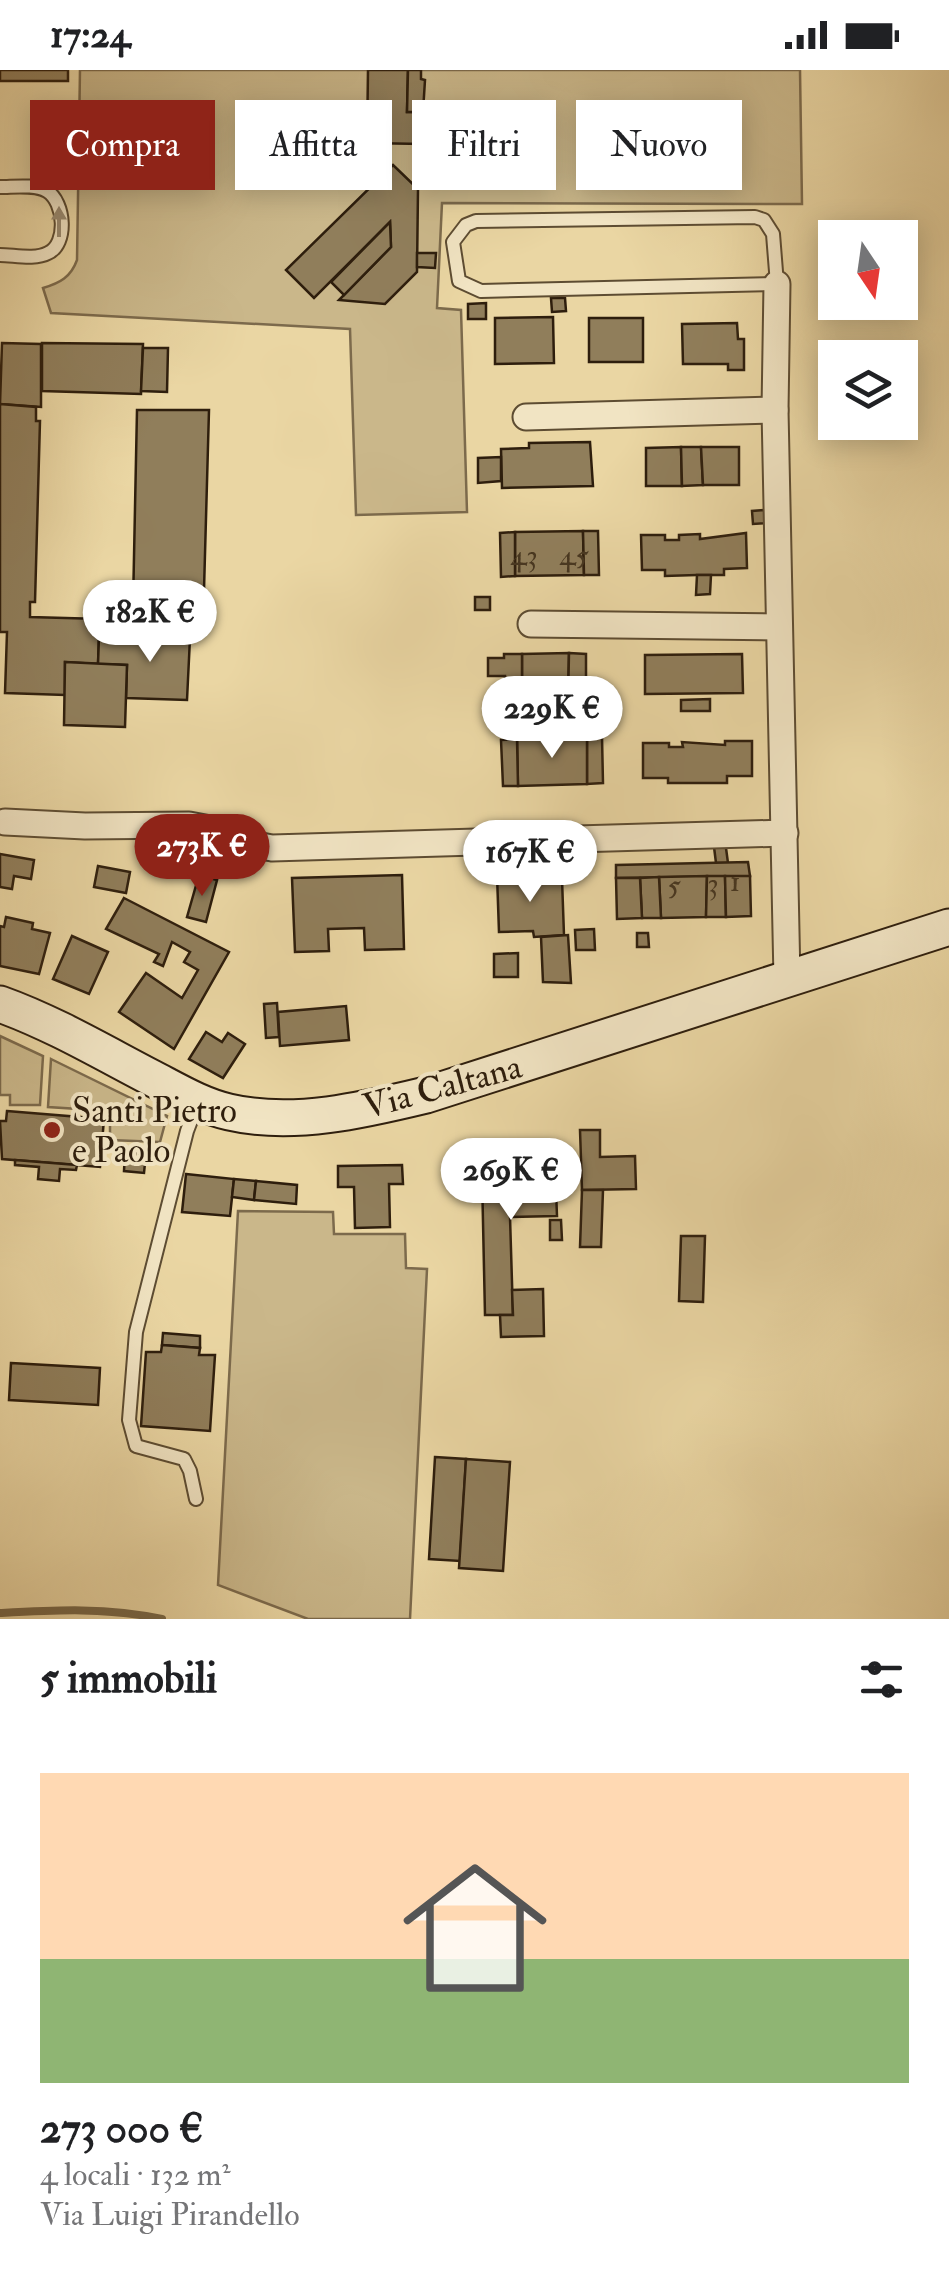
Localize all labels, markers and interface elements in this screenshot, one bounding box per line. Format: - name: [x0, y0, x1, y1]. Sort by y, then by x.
- text: 17:24: [50, 11, 130, 59]
- chip: Compra: [30, 100, 215, 190]
- chip: Affitta: [235, 100, 392, 190]
- chip: Filtri: [412, 100, 556, 190]
- chip: Nuovo: [576, 100, 742, 190]
- one-way arrow: [51, 206, 67, 238]
- north arrow: [818, 220, 918, 320]
- map controls: [818, 220, 918, 440]
- button: layers: [818, 340, 918, 440]
- house number: 43: [510, 537, 538, 574]
- house number: 45: [559, 537, 589, 574]
- pin: 182K €: [69, 580, 231, 665]
- text: 182K €: [105, 592, 195, 632]
- pin: 229K €: [471, 676, 633, 761]
- text: 229K €: [504, 688, 600, 728]
- pin: 273K €: [121, 814, 283, 899]
- pin: 167K €: [449, 820, 611, 905]
- text: 273K €: [157, 826, 247, 866]
- text: 167K €: [485, 832, 575, 872]
- house number: 1: [730, 863, 740, 900]
- house number: 3: [707, 865, 719, 902]
- house number: 5: [667, 867, 681, 904]
- street label: Via Caltana: [358, 1045, 527, 1129]
- place label: Santi Pietro e Paolo: [72, 1089, 237, 1173]
- marker: Santi Pietro e Paolo: [41, 1119, 63, 1141]
- pin: 269K €: [430, 1138, 592, 1223]
- text: 269K €: [463, 1150, 559, 1190]
- icon: filters: [854, 1652, 909, 1707]
- text: 5 immobili: [40, 1653, 217, 1705]
- icon: home: [385, 1838, 565, 2018]
- text: 273 000 €: [40, 2103, 203, 2155]
- text: 4 locali · 132 m²: [40, 2155, 230, 2195]
- text: Via Luigi Pirandello: [40, 2195, 300, 2235]

